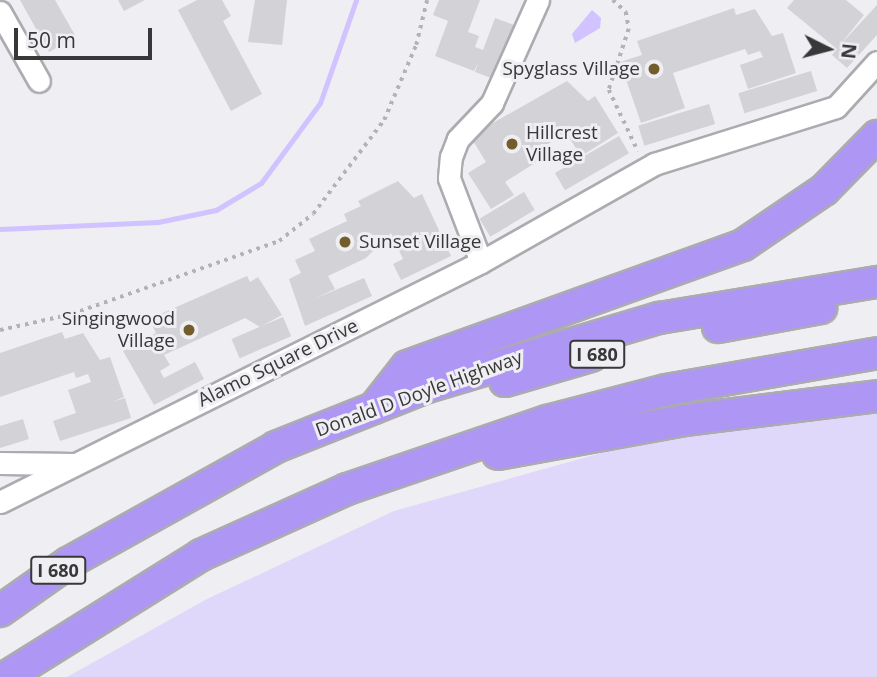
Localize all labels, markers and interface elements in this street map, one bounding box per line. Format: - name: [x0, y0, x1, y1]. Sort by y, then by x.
- scale bar: [18, 14, 156, 58]
- north arrow: [793, 14, 863, 84]
- text: 50 m: [27, 26, 76, 54]
- text: N: [835, 42, 863, 60]
- place label: Spyglass Village: [502, 58, 640, 80]
- marker: Spyglass Village: [646, 61, 662, 77]
- place label: Hillcrest Village: [526, 122, 598, 166]
- marker: Hillcrest Village: [504, 136, 520, 152]
- place label: Sunset Village: [359, 231, 481, 253]
- marker: Sunset Village: [337, 234, 353, 250]
- place label: Singingwood Village: [62, 308, 175, 352]
- street label: Alamo Square Drive: [194, 314, 362, 412]
- marker: Singingwood Village: [181, 322, 197, 338]
- road number: I 680: [569, 340, 625, 368]
- street label: Donald D Doyle Highway: [313, 346, 525, 442]
- road number: I 680: [30, 556, 86, 584]

